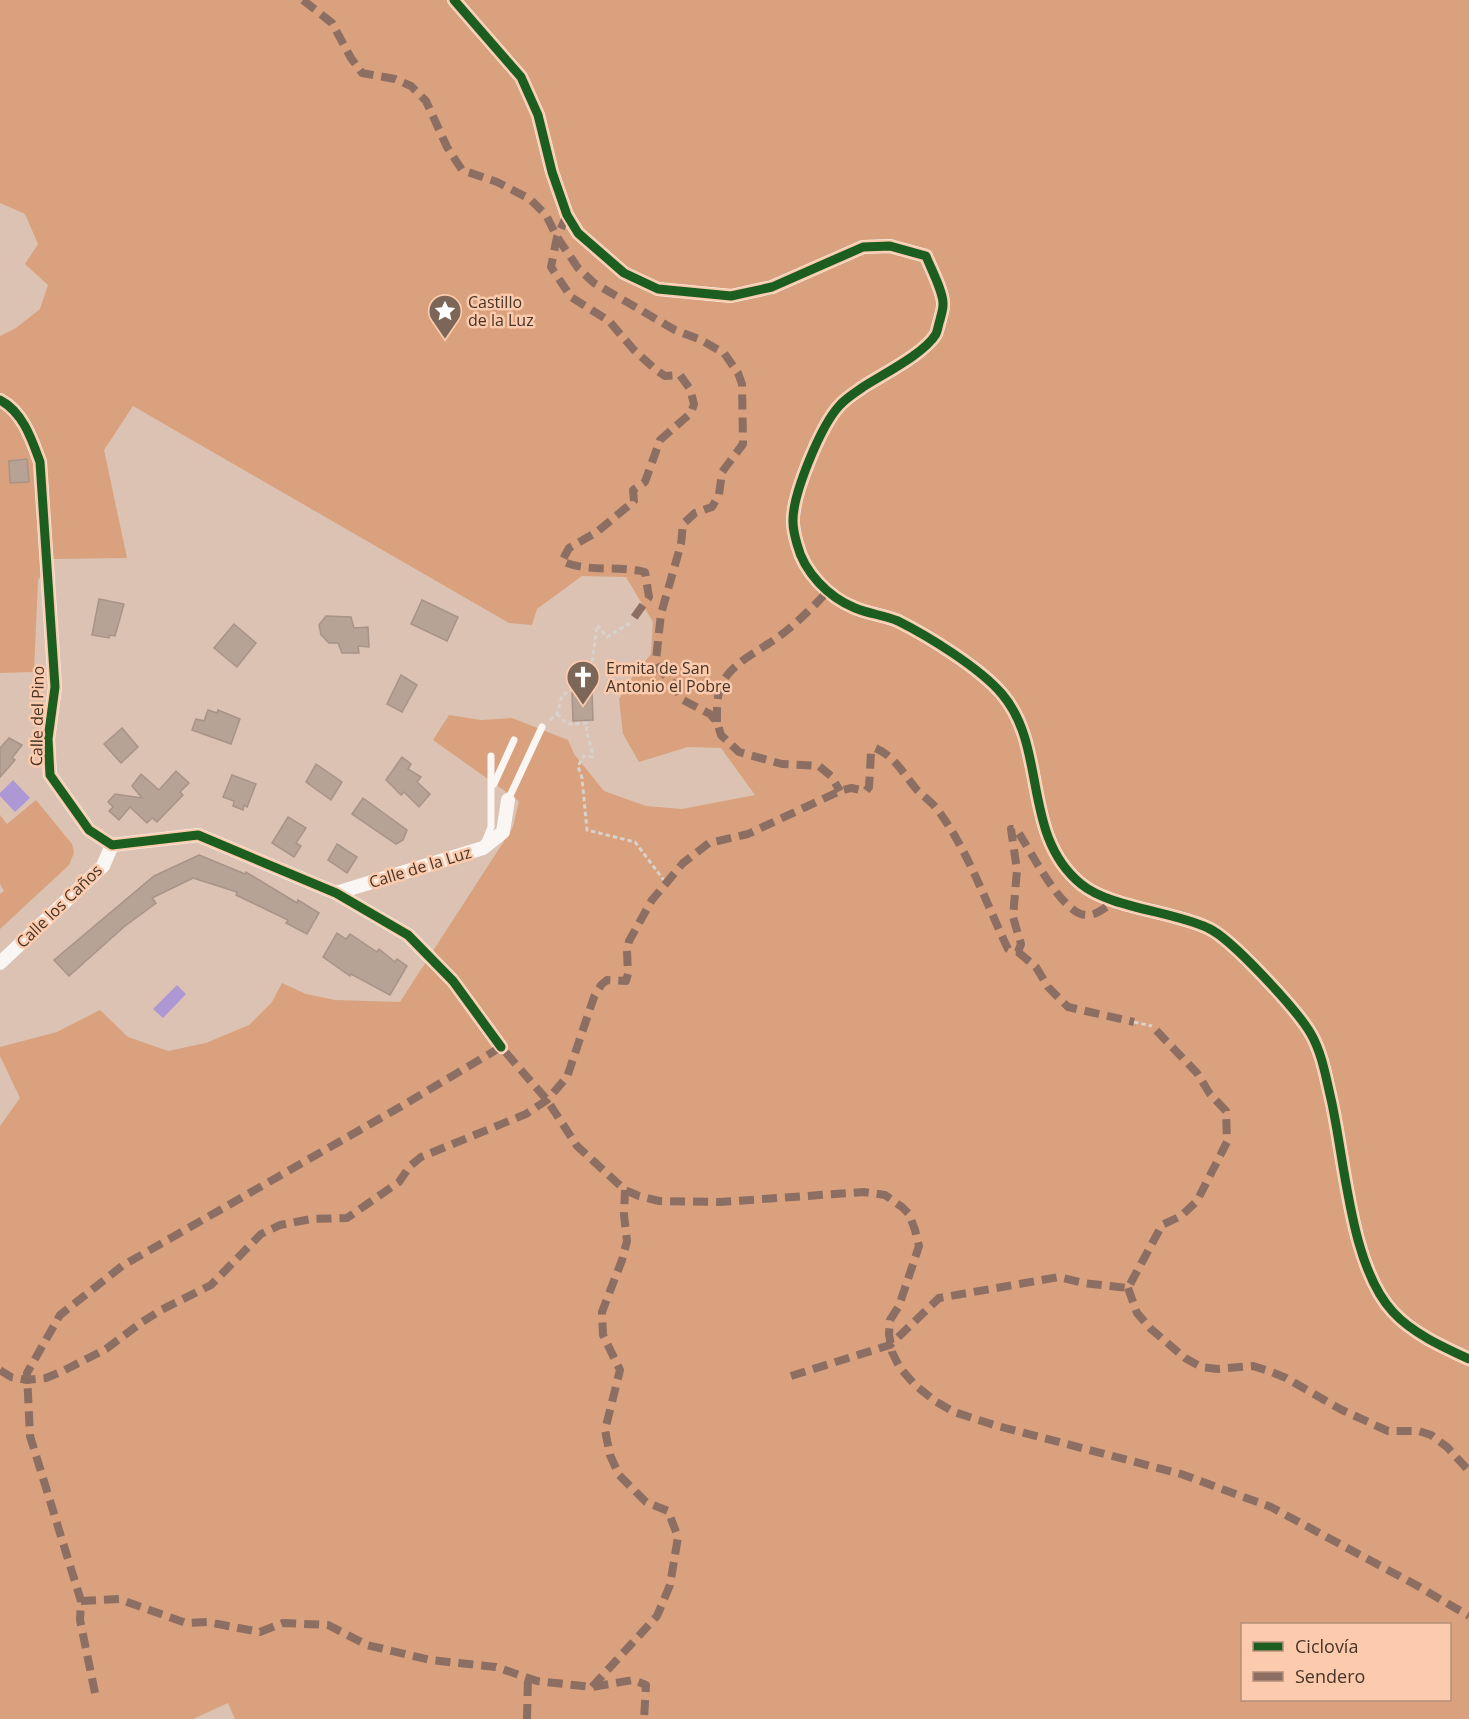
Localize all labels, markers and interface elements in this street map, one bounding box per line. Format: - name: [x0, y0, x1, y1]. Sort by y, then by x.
- place label: Castillo de la Luz: [468, 291, 534, 331]
- place icon: Castillo de la Luz: [427, 293, 463, 340]
- place label: Ermita de San Antonio el Pobre: [606, 657, 731, 697]
- church icon: Ermita de San Antonio el Pobre: [565, 659, 601, 706]
- street label: Calle del Pino: [25, 666, 49, 766]
- street label: Calle de la Luz: [366, 841, 474, 893]
- street label: Calle los Caños: [11, 859, 107, 953]
- legend: [1241, 1623, 1451, 1701]
- text: Ciclovía: [1295, 1634, 1358, 1658]
- text: Sendero: [1295, 1664, 1365, 1688]

